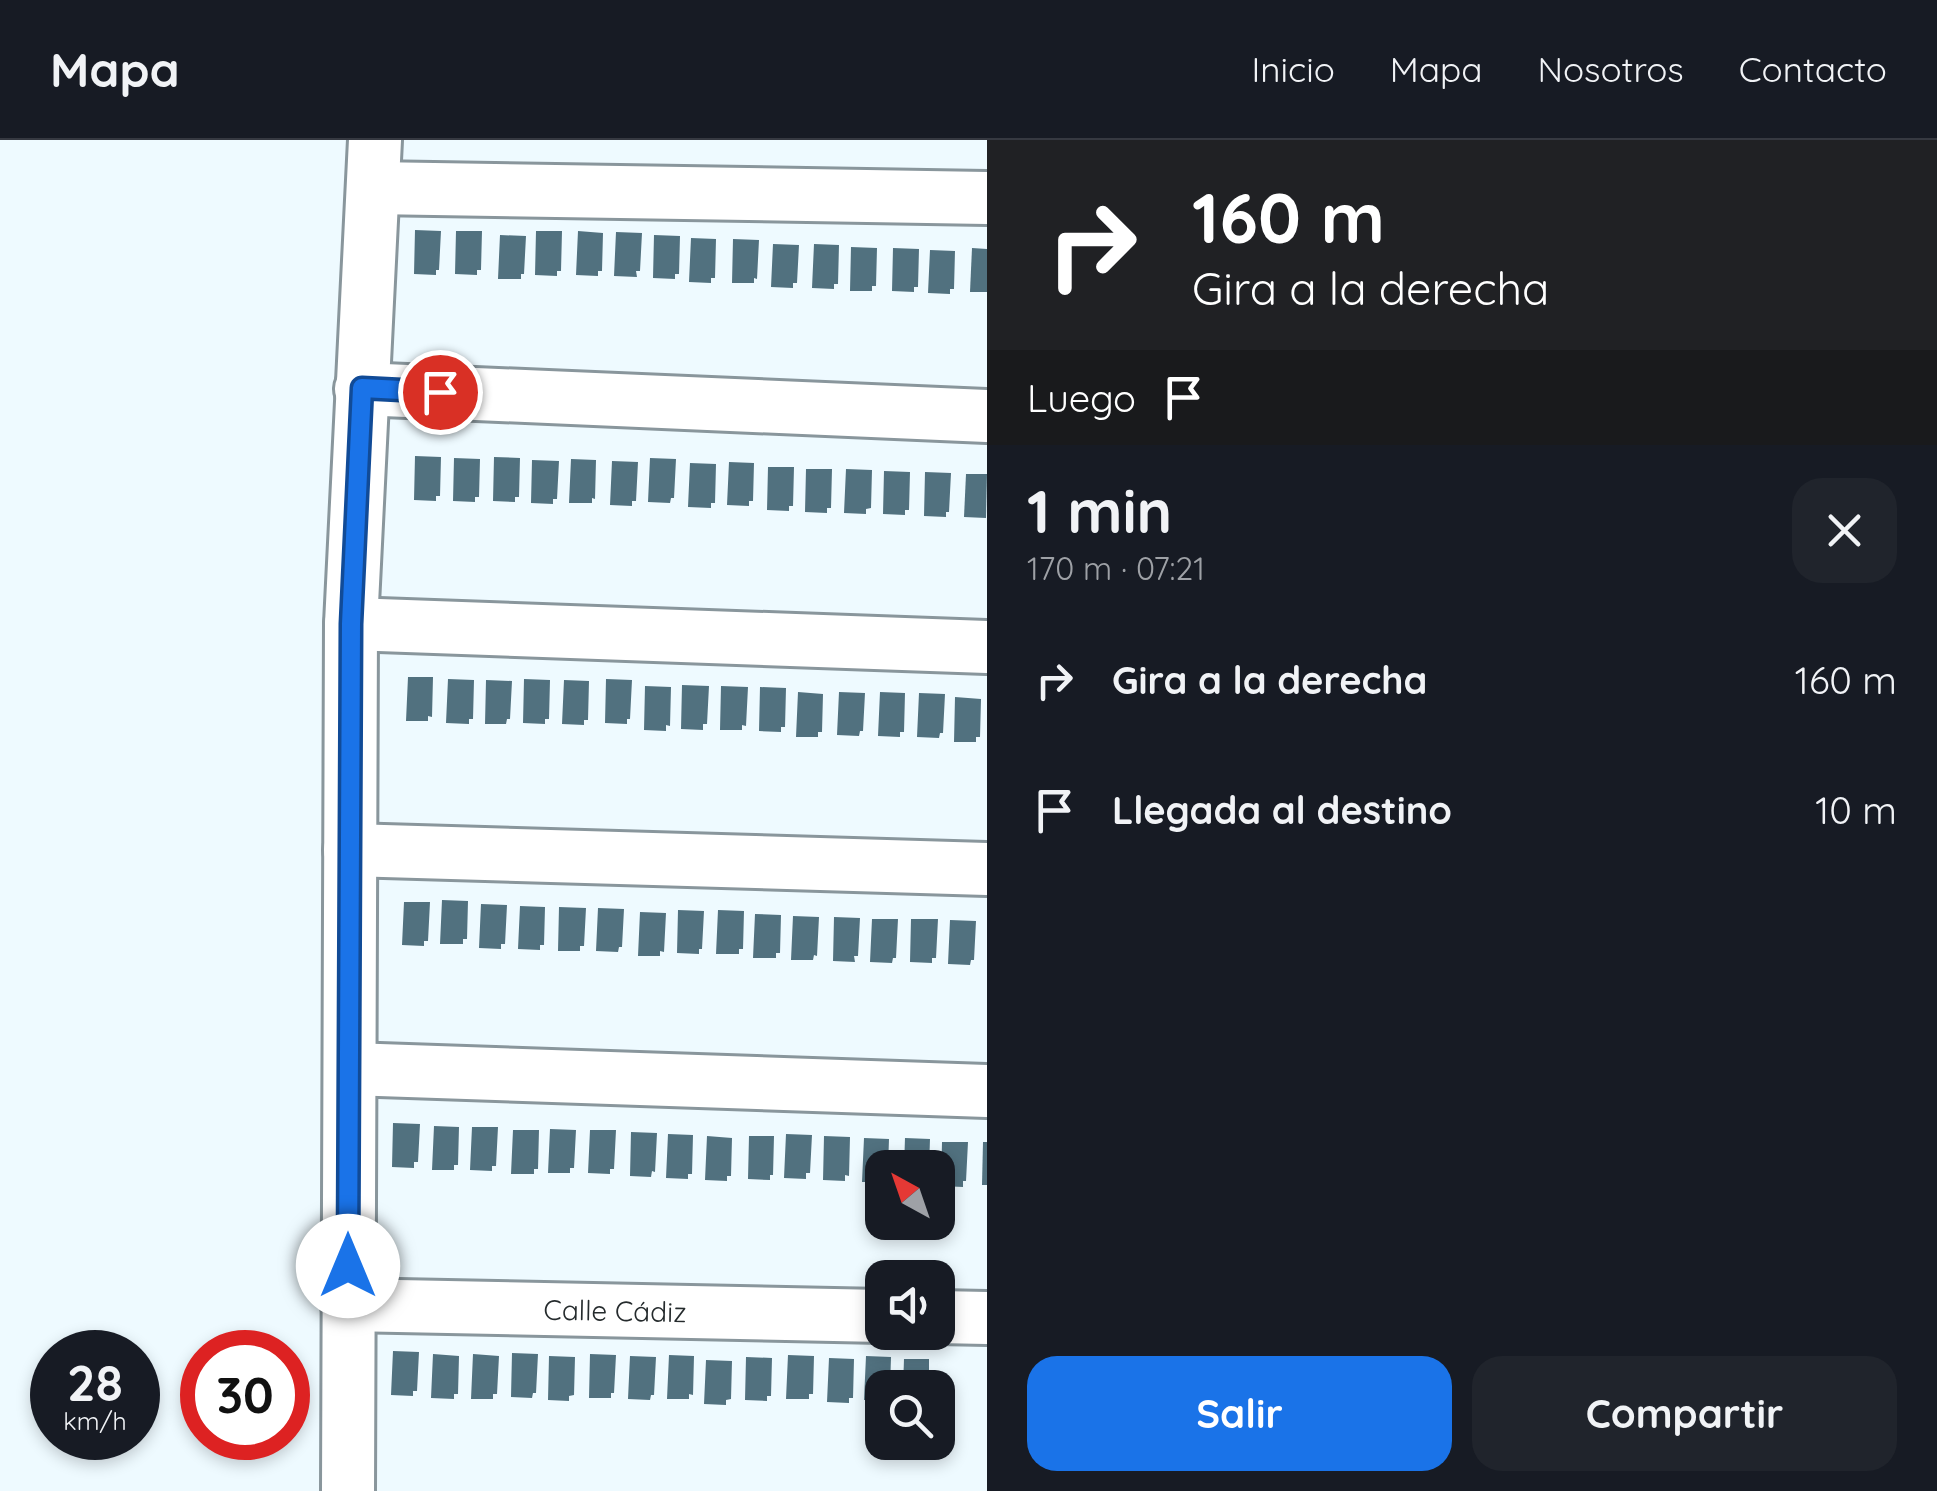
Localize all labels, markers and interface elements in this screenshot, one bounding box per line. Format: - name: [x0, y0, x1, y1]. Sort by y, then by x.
- text: Mapa: [50, 39, 180, 99]
- text: Inicio: [1252, 47, 1335, 91]
- text: Mapa: [1390, 47, 1482, 91]
- text: Nosotros: [1537, 47, 1684, 91]
- text: Contacto: [1739, 47, 1887, 91]
- text: 160 m: [1192, 173, 1385, 261]
- icon: right: [1027, 180, 1157, 310]
- text: Gira a la derecha: [1192, 260, 1549, 316]
- pin: [398, 350, 483, 435]
- icon: arrive: [413, 365, 468, 420]
- icon: arrive: [1156, 370, 1211, 425]
- text: Luego: [1027, 374, 1136, 422]
- text: 1 min: [1027, 473, 1172, 548]
- button: close: [1792, 478, 1897, 583]
- text: 170 m · 07:21: [1027, 548, 1205, 588]
- icon: right: [1027, 653, 1082, 708]
- text: Gira a la derecha: [1112, 656, 1427, 704]
- text: 160 m: [1795, 656, 1897, 704]
- icon: arrive: [1027, 783, 1082, 838]
- text: Llegada al destino: [1112, 786, 1452, 834]
- text: 10 m: [1815, 786, 1897, 834]
- north arrow: [865, 1150, 955, 1240]
- map controls: [865, 1150, 955, 1460]
- position arrow: [296, 1214, 400, 1318]
- button: sound: [865, 1260, 955, 1350]
- street label: Calle Cádiz: [543, 1292, 687, 1329]
- speed limit sign: 30: [180, 1330, 310, 1460]
- text: 28: [67, 1351, 123, 1414]
- button: Salir: [1027, 1356, 1452, 1471]
- button: Compartir: [1472, 1356, 1897, 1471]
- button: search: [865, 1370, 955, 1460]
- text: km/h: [63, 1405, 127, 1436]

